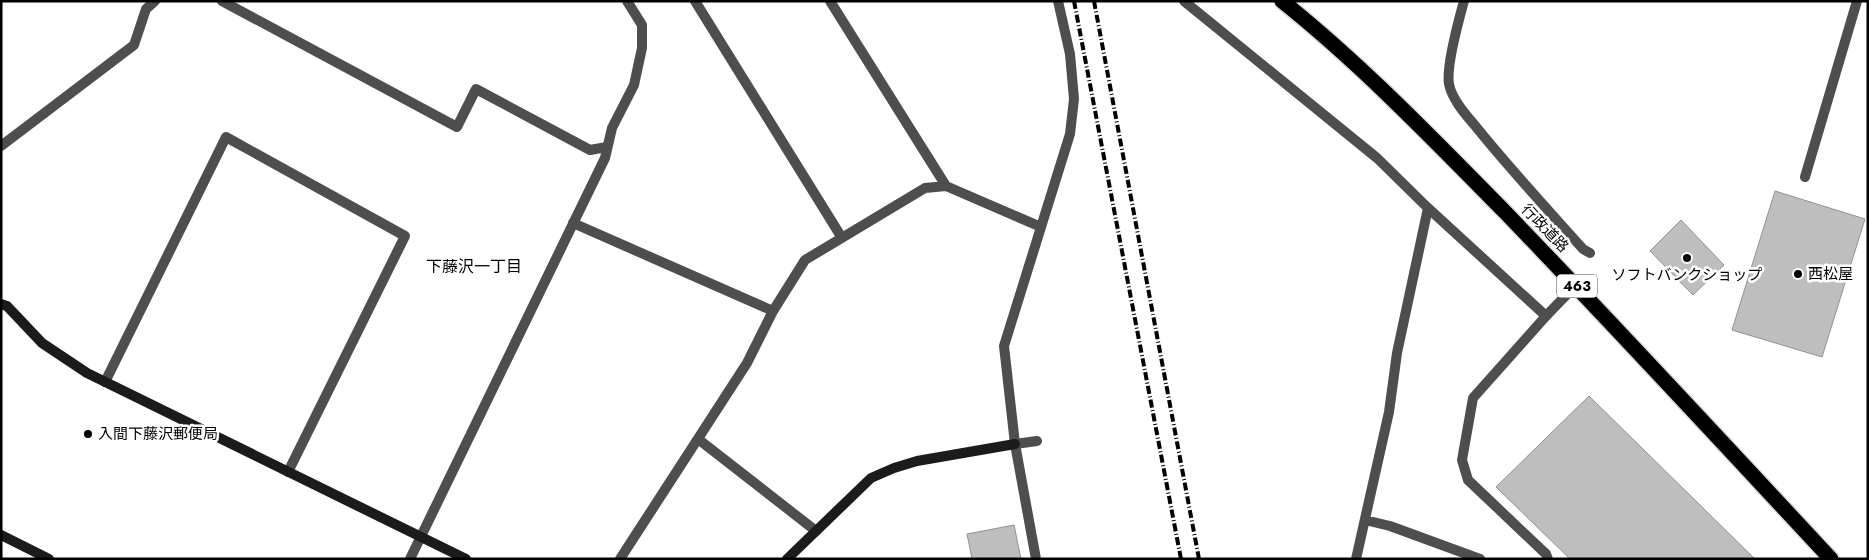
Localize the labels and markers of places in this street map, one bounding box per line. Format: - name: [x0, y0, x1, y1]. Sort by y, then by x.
- marker: ソフトバンクショップ: [1681, 252, 1693, 264]
- place label: 西松屋: [1808, 263, 1853, 285]
- place label: ソフトバンクショップ: [1612, 264, 1762, 286]
- marker: 西松屋: [1792, 268, 1804, 280]
- place label: 入間下藤沢郵便局: [98, 423, 218, 445]
- marker: 入間下藤沢郵便局: [82, 428, 94, 440]

